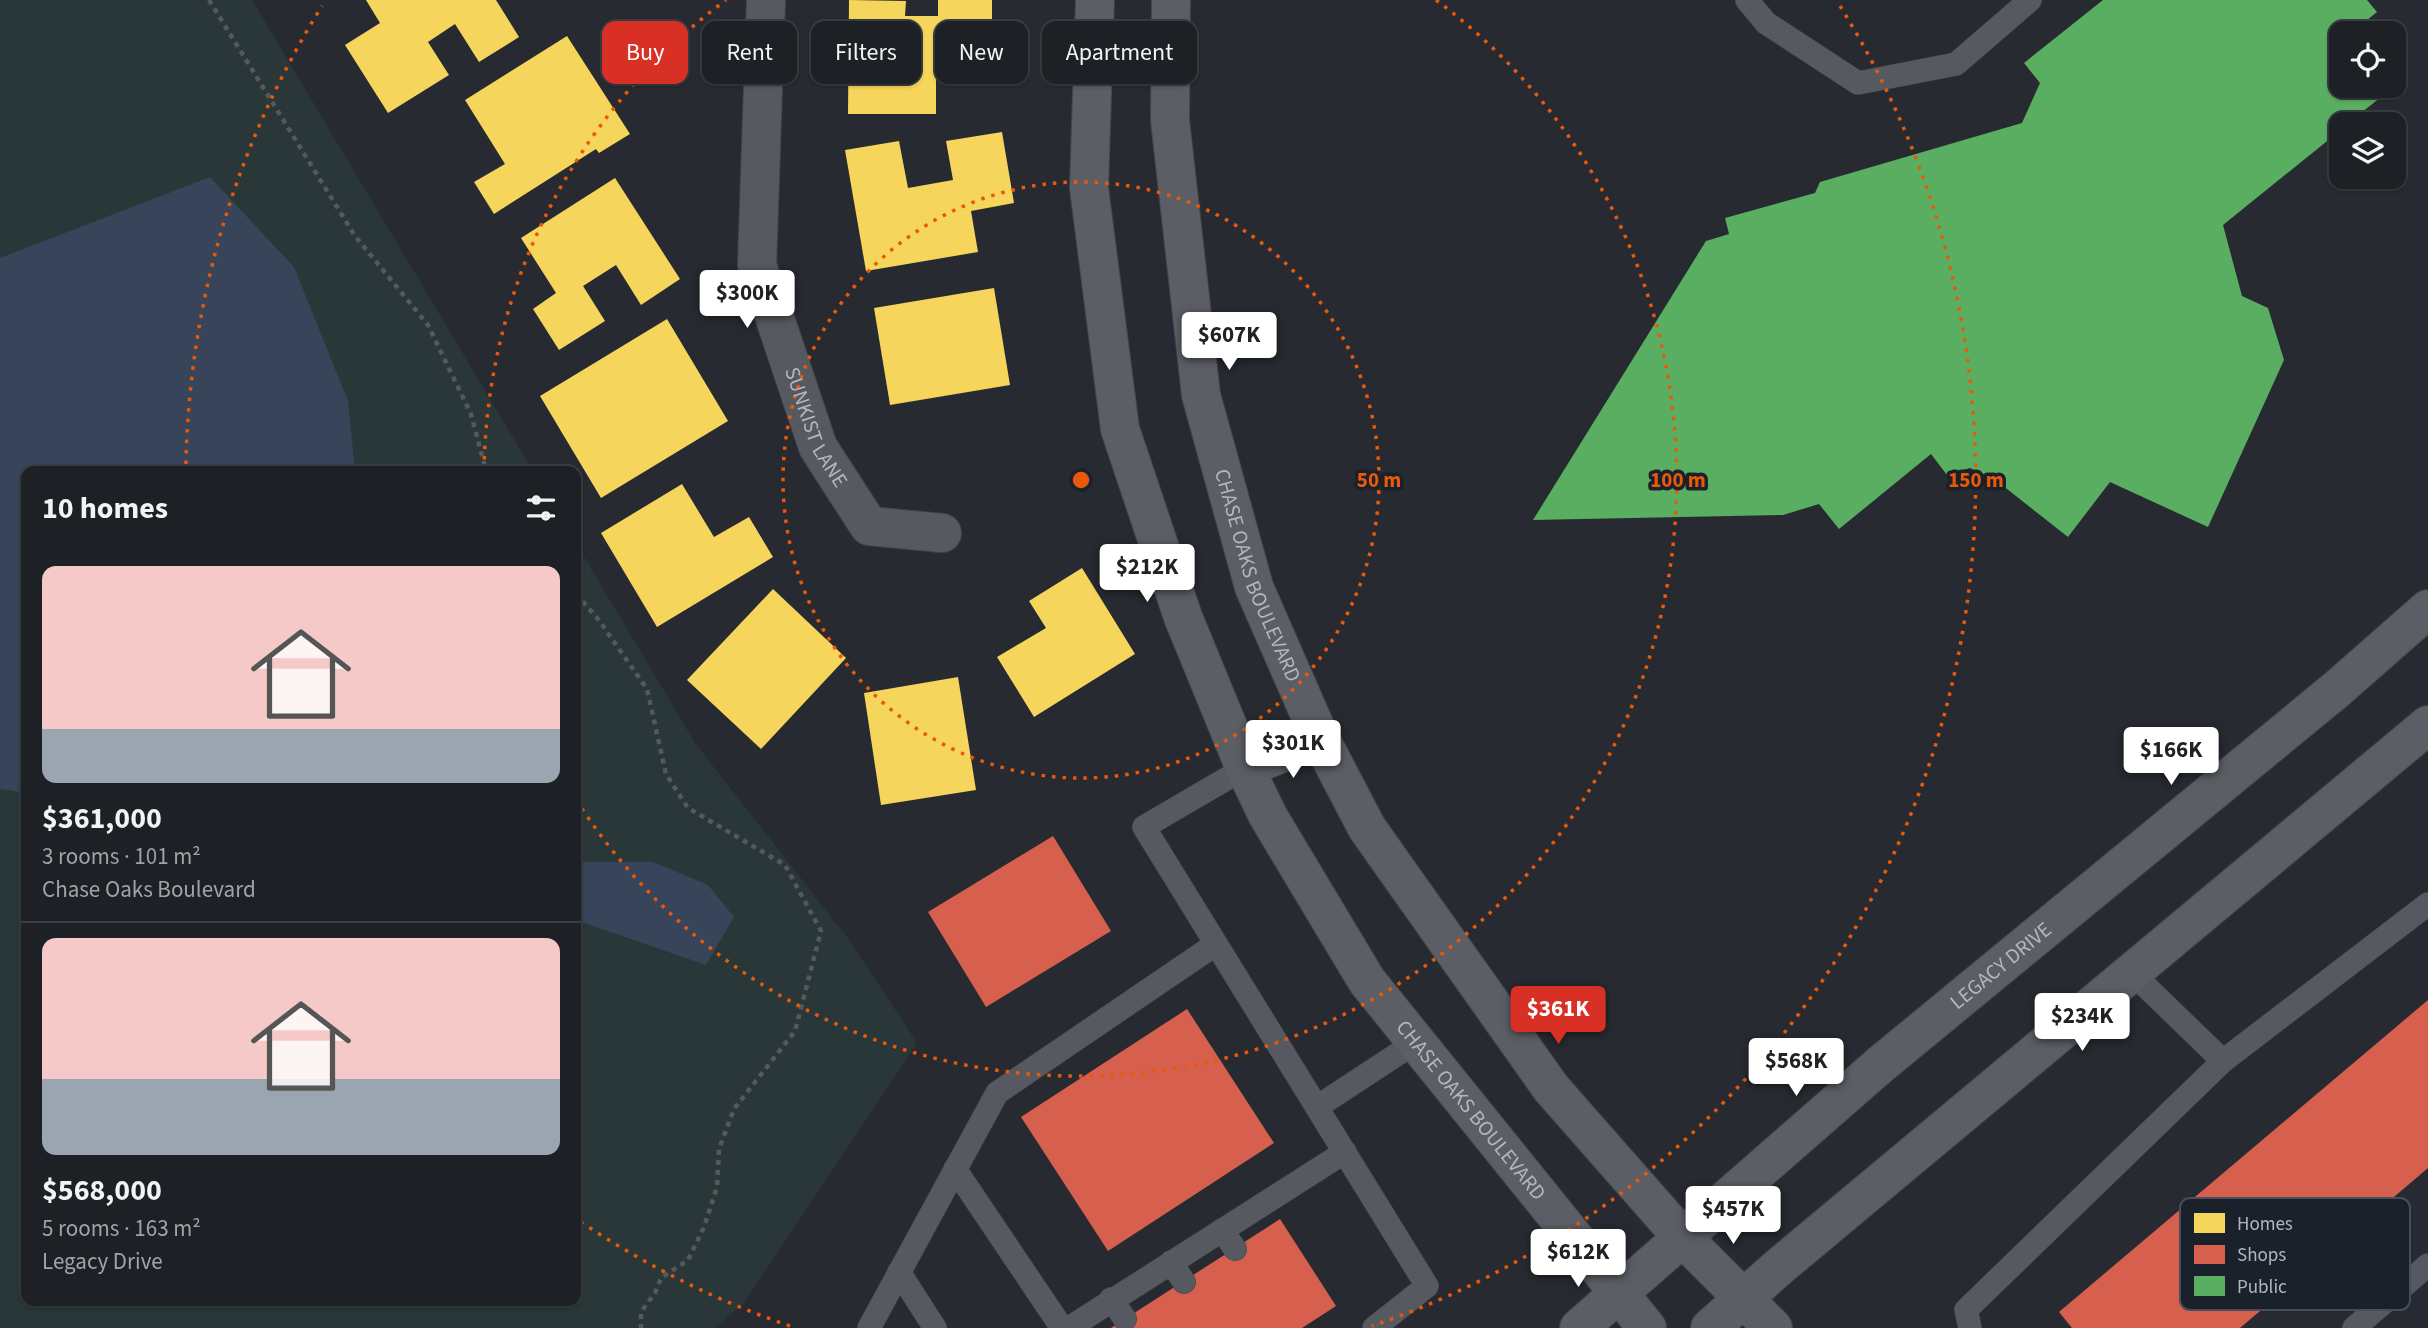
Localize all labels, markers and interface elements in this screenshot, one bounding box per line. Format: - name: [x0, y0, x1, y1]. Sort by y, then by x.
- chip: Buy: [602, 21, 688, 84]
- chip: Rent: [702, 21, 797, 84]
- chip: Filters: [811, 21, 921, 84]
- chip: New: [935, 21, 1028, 84]
- chip: Apartment: [1042, 21, 1197, 84]
- map controls: [2329, 21, 2406, 189]
- button: locate: [2329, 21, 2406, 98]
- button: layers: [2329, 112, 2406, 189]
- pin: $300K: [698, 270, 796, 330]
- text: $300K: [716, 276, 778, 309]
- pin: $607K: [1180, 312, 1278, 372]
- text: $607K: [1198, 318, 1260, 351]
- street label: SUNKIST LANE: [777, 363, 855, 493]
- street label: CHASE OAKS BOULEVARD: [1207, 465, 1309, 687]
- text: 50 m: [1357, 465, 1401, 495]
- text: 100 m: [1650, 465, 1706, 495]
- text: 150 m: [1948, 465, 2004, 495]
- centre of rings: [1069, 468, 1093, 492]
- text: 10 homes: [42, 487, 168, 530]
- icon: filters: [522, 489, 560, 527]
- pin: $212K: [1098, 544, 1196, 604]
- text: $212K: [1116, 550, 1178, 583]
- icon: home: [238, 611, 364, 737]
- pin: $301K: [1244, 720, 1342, 780]
- text: $301K: [1262, 726, 1324, 759]
- pin: $166K: [2122, 728, 2220, 787]
- text: $166K: [2140, 733, 2202, 766]
- text: $361,000: [42, 797, 162, 840]
- text: 3 rooms · 101 m²: [42, 840, 201, 873]
- text: Chase Oaks Boulevard: [42, 873, 256, 906]
- street label: LEGACY DRIVE: [1943, 915, 2058, 1017]
- icon: home: [238, 983, 364, 1109]
- pin: $361K: [1509, 986, 1607, 1046]
- text: $361K: [1527, 992, 1589, 1025]
- pin: $234K: [2033, 993, 2131, 1053]
- text: $234K: [2051, 999, 2113, 1032]
- street label: CHASE OAKS BOULEVARD: [1389, 1013, 1553, 1207]
- pin: $568K: [1747, 1038, 1845, 1098]
- text: $568K: [1765, 1044, 1827, 1077]
- text: $568,000: [42, 1169, 162, 1212]
- pin: $457K: [1684, 1186, 1782, 1246]
- text: $457K: [1702, 1192, 1764, 1225]
- legend: [2180, 1198, 2410, 1310]
- text: Homes: [2237, 1211, 2293, 1238]
- text: 5 rooms · 163 m²: [42, 1212, 201, 1245]
- pin: $612K: [1529, 1230, 1627, 1289]
- text: $612K: [1547, 1235, 1609, 1268]
- text: Shops: [2237, 1242, 2286, 1269]
- text: Legacy Drive: [42, 1245, 163, 1278]
- text: Public: [2237, 1274, 2287, 1301]

